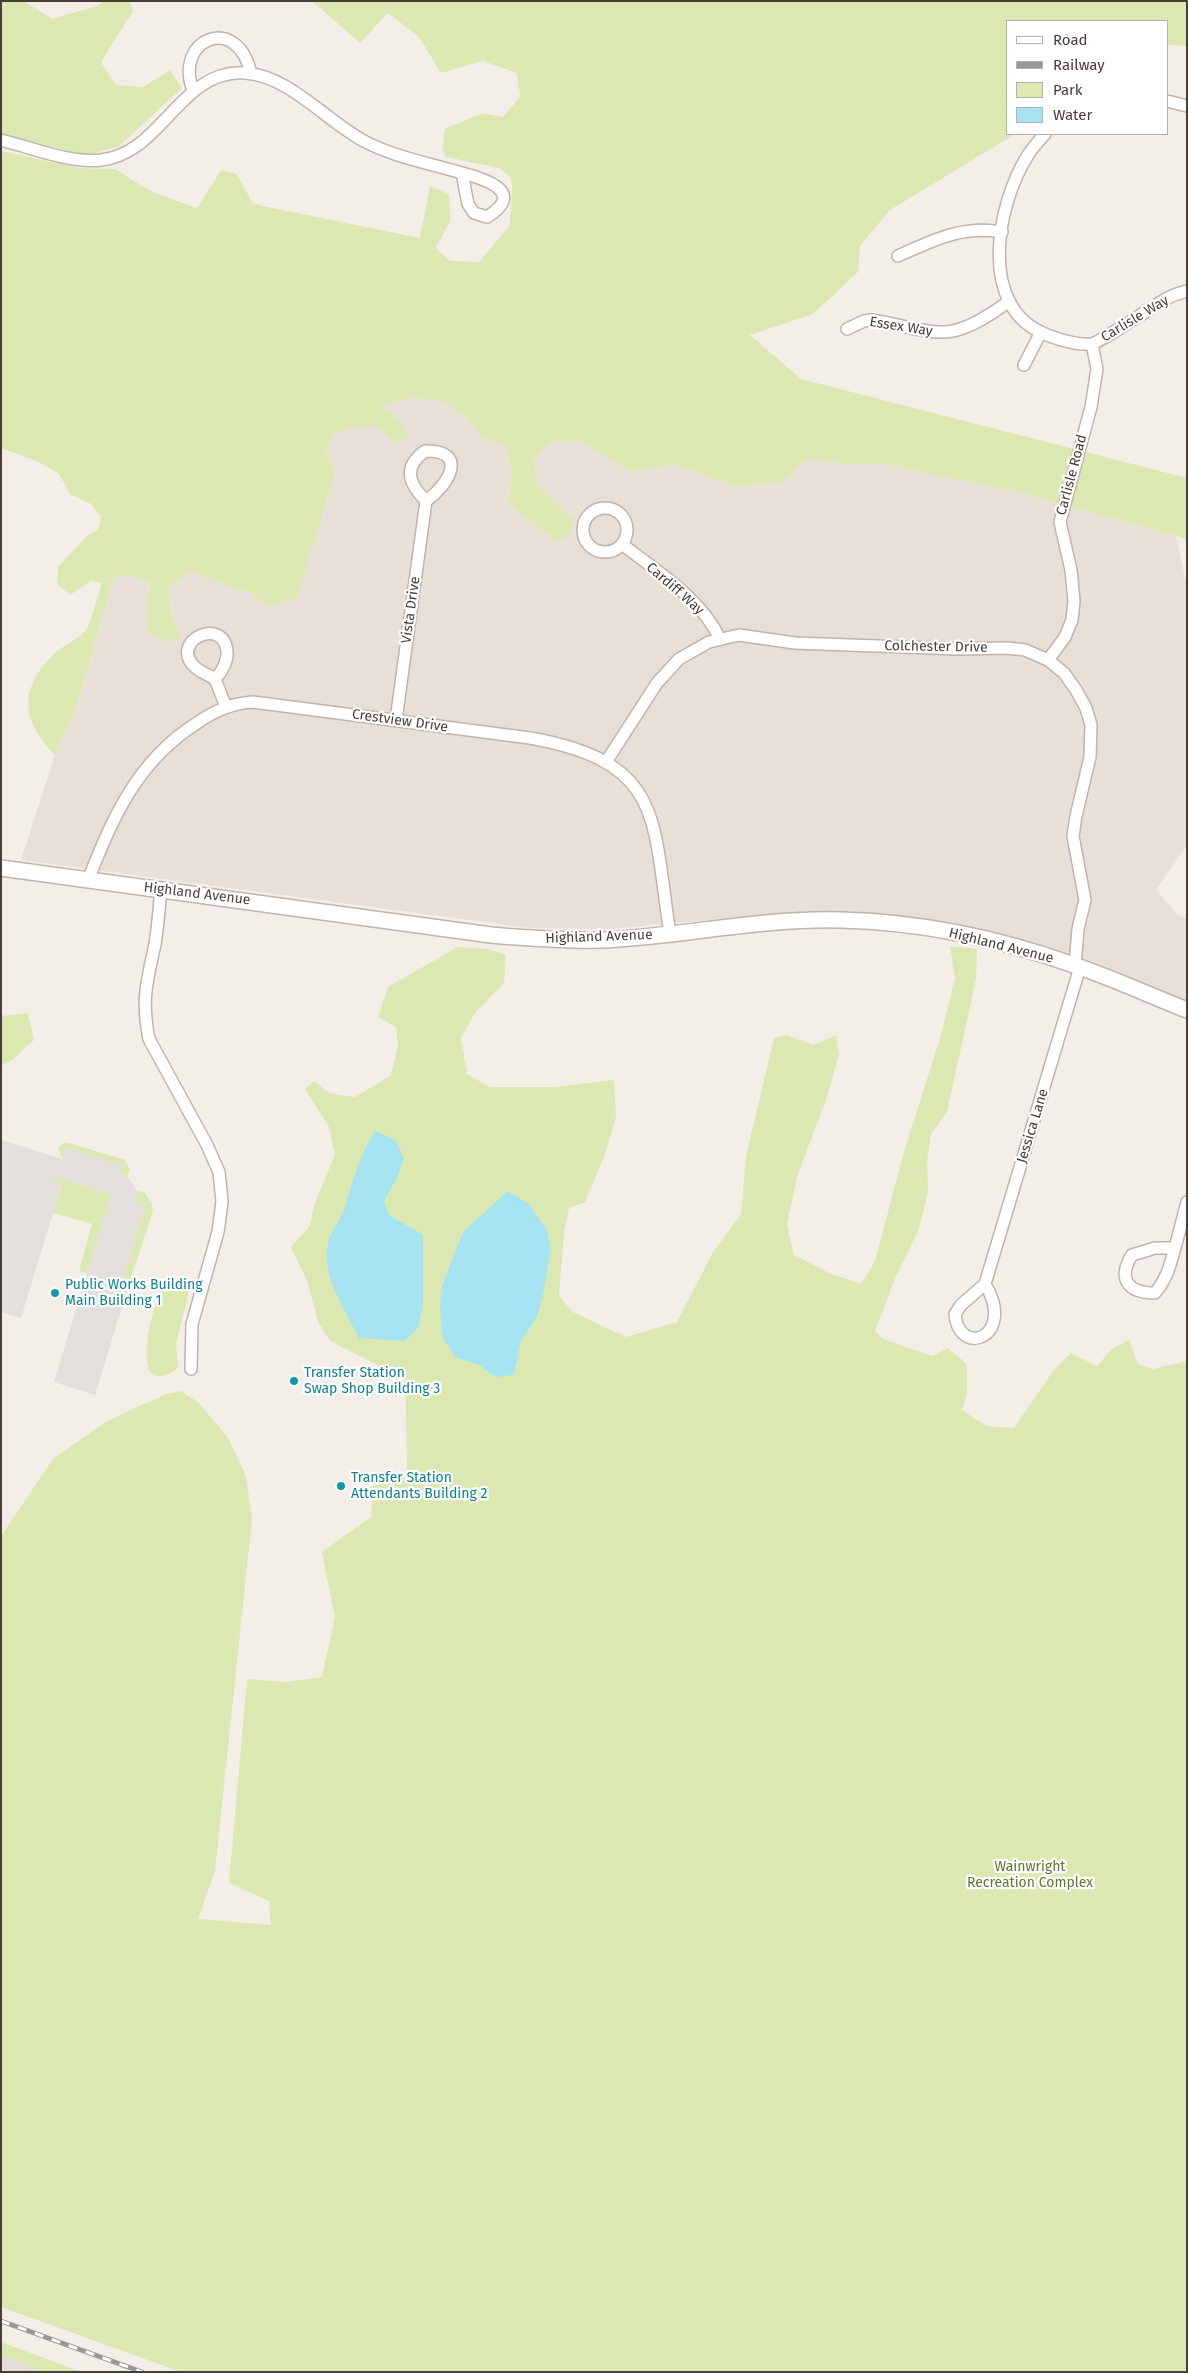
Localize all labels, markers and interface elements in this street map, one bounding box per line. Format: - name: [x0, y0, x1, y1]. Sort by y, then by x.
- legend: [1006, 20, 1168, 135]
- text: Road: [1053, 31, 1088, 49]
- text: Railway: [1053, 56, 1105, 74]
- text: Park: [1053, 81, 1083, 99]
- text: Water: [1053, 106, 1092, 124]
- street label: Carlisle Way: [1098, 292, 1172, 346]
- street label: Essex Way: [868, 314, 934, 340]
- street label: Carlisle Road: [1053, 433, 1091, 517]
- street label: Cardiff Way: [643, 559, 707, 619]
- street label: Vista Drive: [398, 575, 424, 645]
- street label: Colchester Drive: [884, 638, 988, 656]
- street label: Crestview Drive: [351, 706, 449, 736]
- street label: Highland Avenue: [143, 879, 251, 909]
- street label: Highland Avenue: [947, 925, 1055, 967]
- street label: Highland Avenue: [545, 927, 653, 947]
- street label: Jessica Lane: [1014, 1087, 1052, 1165]
- place label: Public Works Building Main Building 1: [65, 1277, 202, 1310]
- marker: Public Works Building Main Building 1: [49, 1287, 61, 1299]
- place label: Transfer Station Swap Shop Building 3: [304, 1365, 440, 1398]
- marker: Transfer Station Swap Shop Building 3: [288, 1375, 300, 1387]
- place label: Transfer Station Attendants Building 2: [351, 1470, 487, 1502]
- marker: Transfer Station Attendants Building 2: [335, 1480, 347, 1492]
- park label: Wainwright Recreation Complex: [967, 1859, 1093, 1891]

